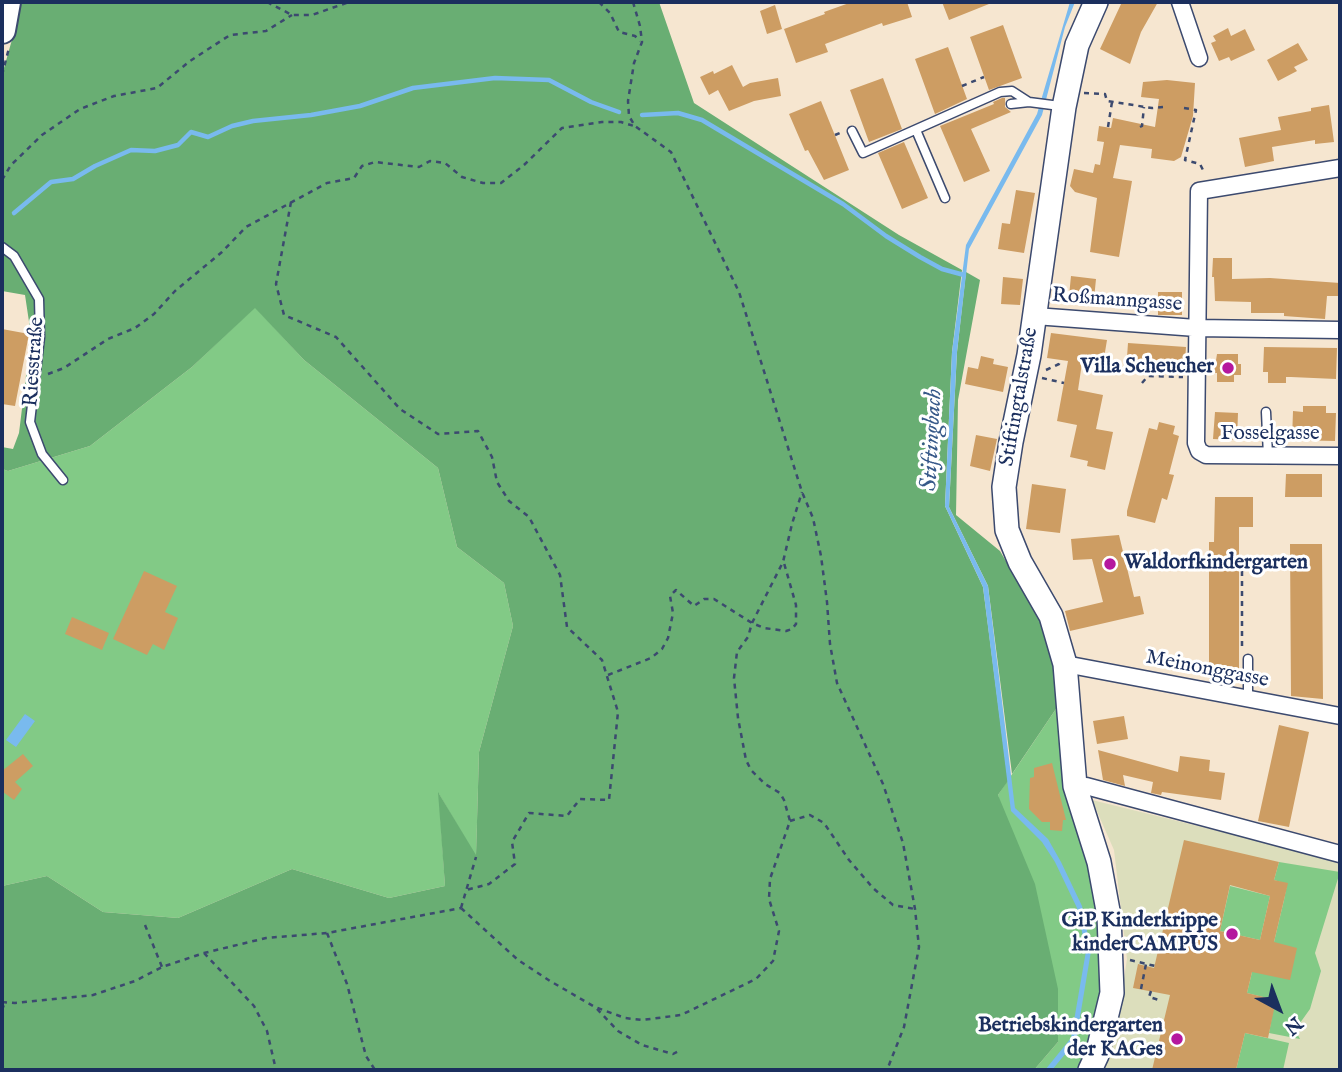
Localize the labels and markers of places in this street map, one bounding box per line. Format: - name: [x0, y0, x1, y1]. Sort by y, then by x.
- place label: Villa Scheucher: [1081, 355, 1214, 381]
- marker: Villa Scheucher: [1220, 360, 1236, 376]
- place label: Waldorfkindergarten: [1124, 551, 1308, 577]
- marker: Waldorfkindergarten: [1102, 556, 1118, 572]
- place label: GiP Kinderkrippe kinderCAMPUS: [1062, 909, 1218, 959]
- marker: GiP Kinderkrippe kinderCAMPUS: [1224, 926, 1240, 942]
- place label: Betriebskindergarten der KAGes: [978, 1014, 1163, 1064]
- marker: Betriebskindergarten der KAGes: [1169, 1031, 1185, 1047]

